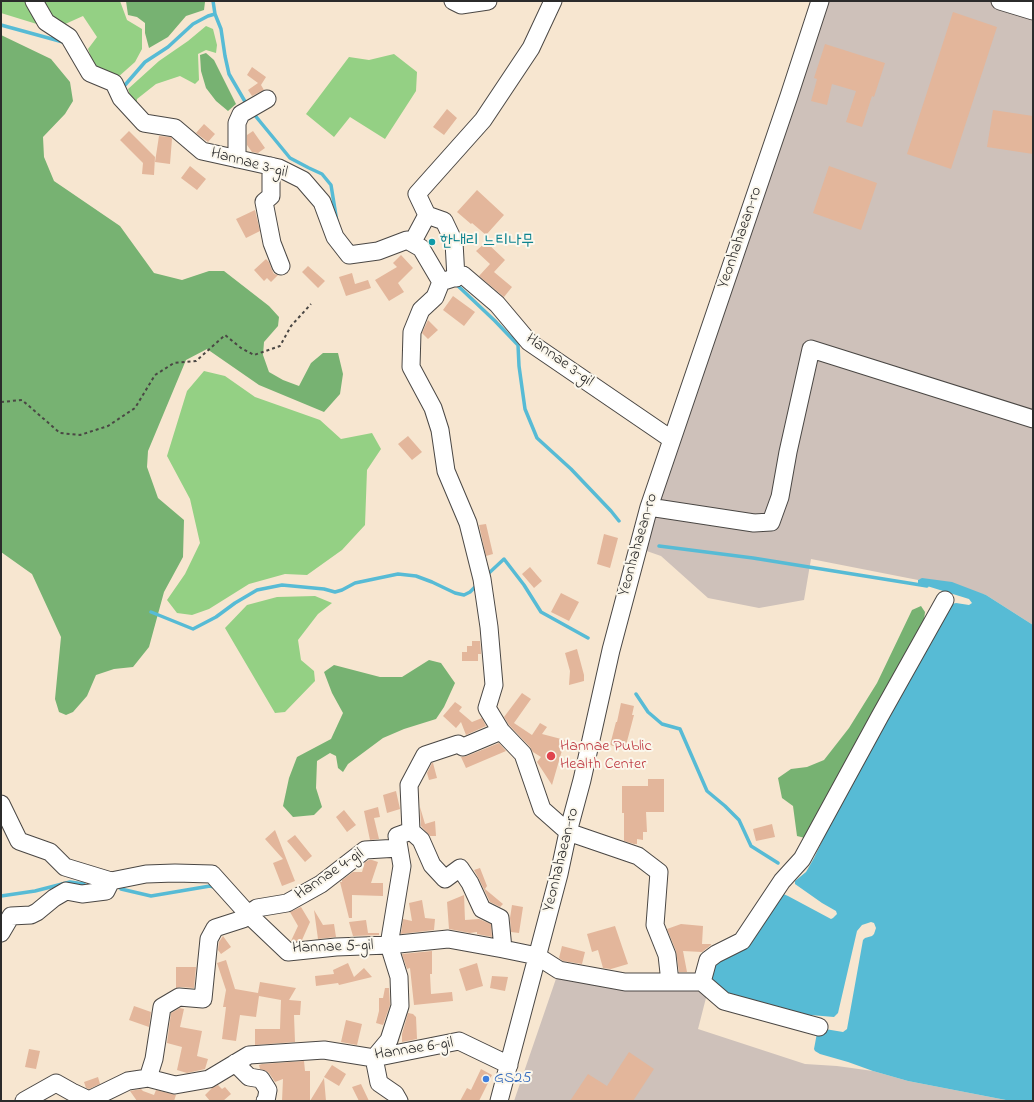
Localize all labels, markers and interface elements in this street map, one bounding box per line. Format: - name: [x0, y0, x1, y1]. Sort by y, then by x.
- street label: Hannae 3-gil: [208, 145, 290, 183]
- street label: Yeonhahaean-ro: [715, 185, 767, 291]
- place label: 한내리 느티나무: [440, 232, 534, 252]
- marker: 한내리 느티나무: [427, 237, 437, 247]
- street label: Hannae 3-gil: [521, 330, 597, 392]
- street label: Yeonhahaean-ro: [615, 491, 663, 599]
- place label: Hannae Public Health Center: [560, 737, 652, 775]
- marker: Hannae Public Health Center: [545, 750, 557, 762]
- street label: Yeonhahaean-ro: [540, 806, 584, 914]
- street label: Hannae 4-gil: [292, 845, 368, 905]
- street label: Hannae 5-gil: [292, 937, 374, 959]
- street label: Hannae 6-gil: [373, 1034, 455, 1066]
- place label: GS25: [494, 1069, 531, 1089]
- marker: GS25: [481, 1074, 491, 1084]

